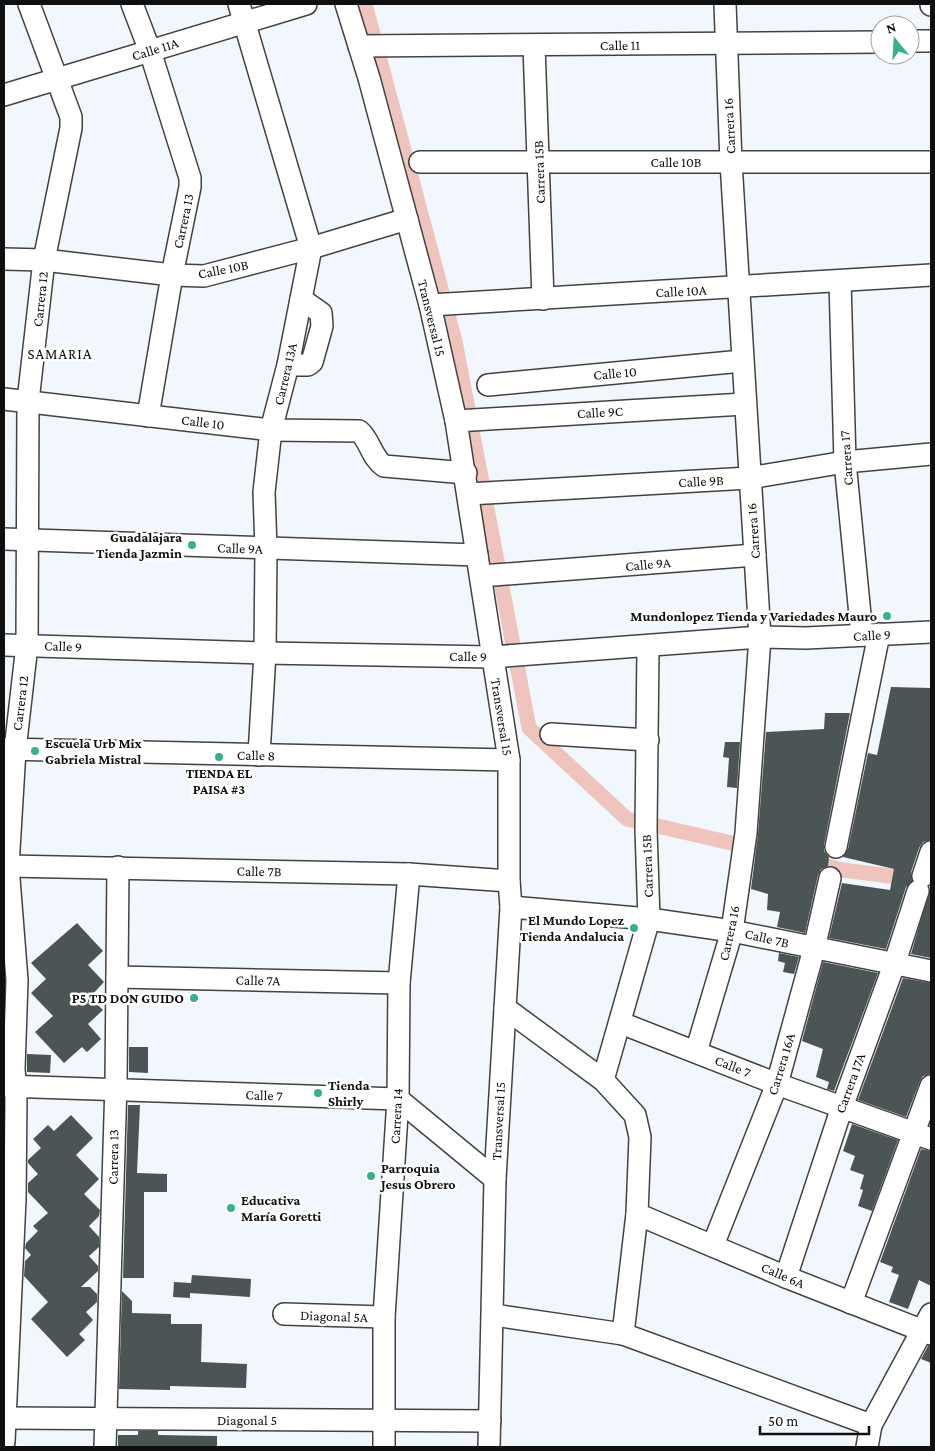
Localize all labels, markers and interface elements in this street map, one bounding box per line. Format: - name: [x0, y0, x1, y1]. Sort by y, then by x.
- north arrow: [870, 15, 920, 65]
- text: N: [884, 18, 898, 37]
- street label: Calle 11A: [130, 34, 180, 64]
- street label: Calle 11: [600, 37, 641, 53]
- street label: Carrera 16: [720, 98, 738, 154]
- street label: Carrera 15B: [530, 140, 548, 204]
- street label: Calle 10B: [650, 154, 702, 170]
- street label: Carrera 13: [169, 192, 197, 250]
- street label: Calle 10B: [196, 256, 250, 282]
- street label: Carrera 12: [29, 270, 51, 327]
- street label: Transversal 15: [415, 278, 449, 358]
- street label: Calle 10A: [655, 282, 707, 300]
- street label: Carrera 13A: [270, 341, 300, 407]
- district label: SAMARIA: [28, 346, 92, 362]
- street label: Calle 10: [593, 363, 637, 383]
- street label: Calle 9C: [577, 403, 623, 421]
- street label: Calle 10: [180, 411, 226, 433]
- street label: Carrera 17: [836, 429, 856, 486]
- street label: Calle 9B: [678, 472, 725, 490]
- street label: Carrera 16: [743, 502, 763, 560]
- place label: Guadalajara Tienda Jazmin: [96, 529, 182, 561]
- marker: Guadalajara Tienda Jazmin: [186, 539, 198, 551]
- street label: Calle 9A: [217, 539, 263, 557]
- street label: Calle 9A: [625, 554, 672, 574]
- place label: Mundonlopez Tienda y Variedades Mauro: [630, 608, 877, 624]
- marker: Mundonlopez Tienda y Variedades Mauro: [881, 610, 893, 622]
- street label: Calle 9: [853, 626, 891, 644]
- street label: Calle 9: [44, 637, 82, 655]
- street label: Calle 9: [449, 648, 487, 664]
- street label: Carrera 12: [9, 674, 31, 732]
- street label: Transversal 15: [488, 677, 516, 757]
- place label: Escuela Urb Mix Gabriela Mistral: [45, 735, 143, 767]
- marker: Escuela Urb Mix Gabriela Mistral: [29, 745, 41, 757]
- street label: Calle 8: [237, 747, 275, 763]
- marker: TIENDA EL PAISA #3: [213, 751, 225, 763]
- place label: TIENDA EL PAISA #3: [186, 765, 253, 797]
- street label: Carrera 15B: [638, 834, 656, 898]
- street label: Calle 7B: [236, 863, 282, 879]
- street label: Carrera 16: [715, 904, 743, 962]
- place label: El Mundo Lopez Tienda Andalucia: [520, 912, 625, 944]
- marker: El Mundo Lopez Tienda Andalucia: [628, 922, 640, 934]
- street label: Calle 7B: [743, 925, 791, 951]
- street label: Calle 7A: [235, 972, 281, 988]
- place label: P5 TD DON GUIDO: [72, 990, 184, 1006]
- marker: P5 TD DON GUIDO: [188, 992, 200, 1004]
- street label: Carrera 16A: [764, 1031, 798, 1097]
- street label: Carrera 17A: [832, 1051, 868, 1115]
- street label: Calle 7: [713, 1052, 754, 1081]
- place label: Tienda Shirly: [328, 1077, 370, 1109]
- street label: Transversal 15: [488, 1081, 508, 1161]
- street label: Calle 7: [245, 1086, 283, 1104]
- marker: Tienda Shirly: [312, 1087, 324, 1099]
- street label: Carrera 14: [387, 1088, 405, 1144]
- street label: Carrera 13: [105, 1129, 121, 1185]
- place label: Parroquia Jesus Obrero: [379, 1160, 456, 1192]
- marker: Parroquia Jesus Obrero: [365, 1170, 377, 1182]
- place label: Educativa María Goretti: [241, 1192, 321, 1224]
- marker: Educativa María Goretti: [225, 1202, 237, 1214]
- street label: Calle 6A: [759, 1259, 807, 1291]
- street label: Diagonal 5A: [300, 1307, 368, 1325]
- scale bar: [760, 1404, 869, 1436]
- street label: Diagonal 5: [217, 1412, 277, 1428]
- text: 50 m: [768, 1413, 798, 1429]

